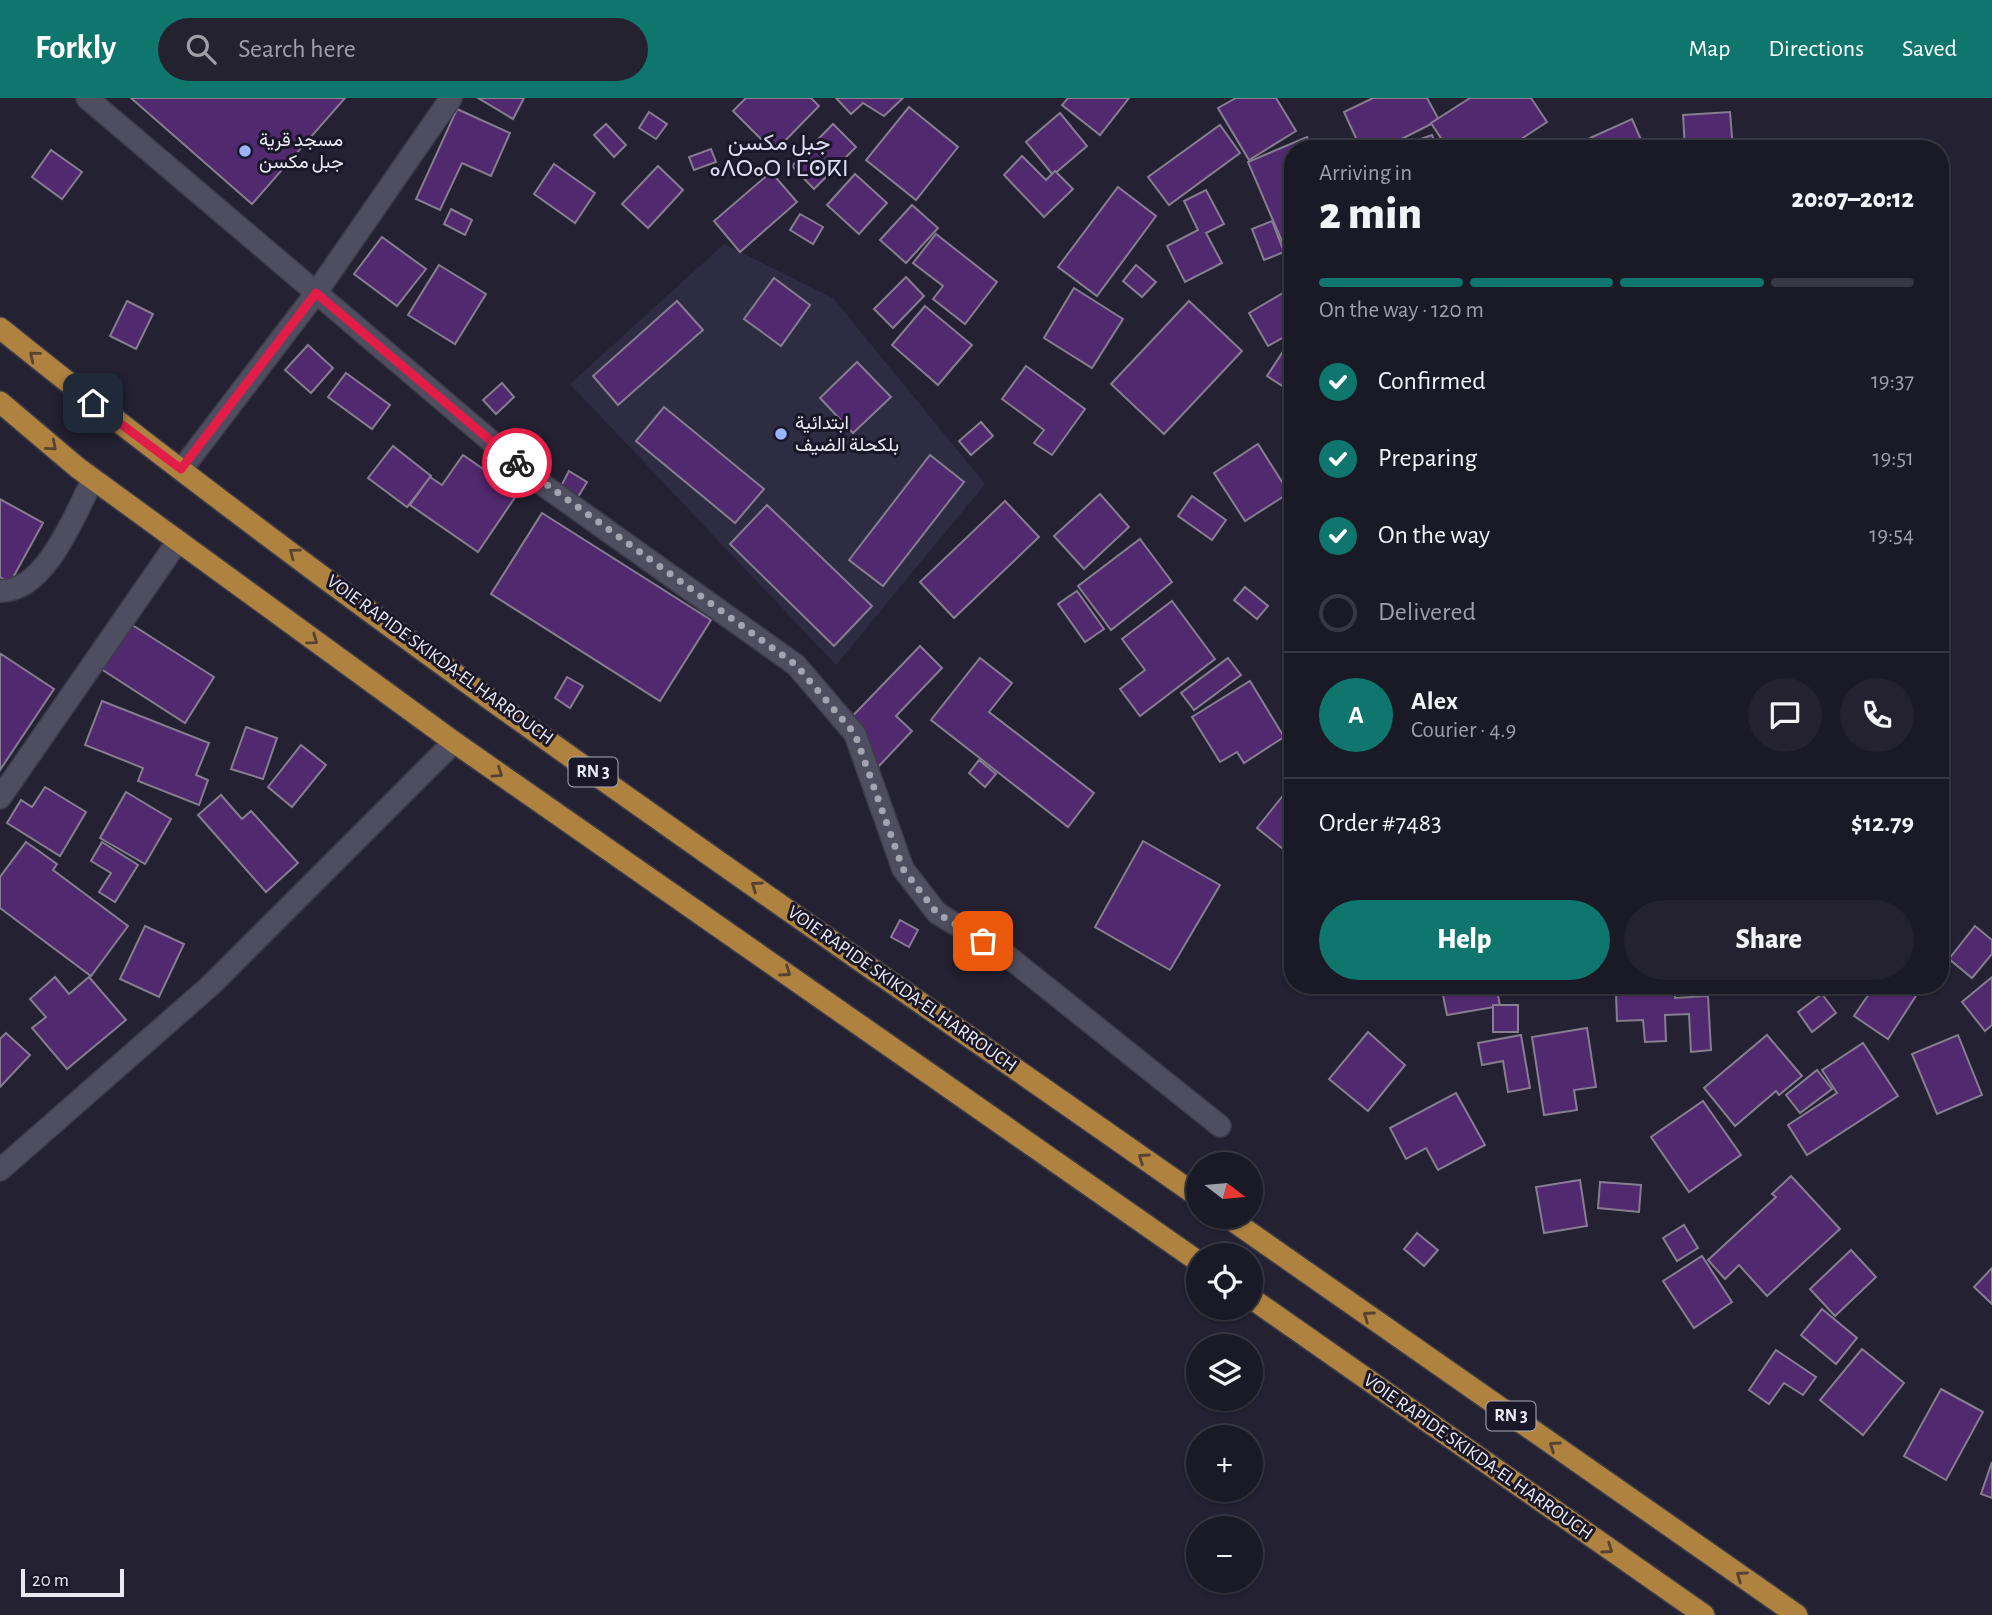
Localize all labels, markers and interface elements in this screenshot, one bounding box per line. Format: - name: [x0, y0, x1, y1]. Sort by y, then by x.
- search box: [158, 18, 648, 81]
- icon: search: [182, 30, 220, 68]
- text: Forkly: [35, 32, 116, 65]
- text: Search here: [238, 36, 356, 62]
- text: Map: [1688, 37, 1730, 61]
- text: Directions: [1768, 37, 1864, 61]
- text: Saved: [1902, 37, 1957, 61]
- place label: مسجد قرية جبل مكسن: [259, 131, 344, 173]
- district label: جبل مكسن ⴰⴷⵔⴰⵔ ⵏ ⵎⵙⴽⵏ: [709, 132, 849, 181]
- marker: مسجد قرية جبل مكسن: [237, 143, 253, 159]
- text: Arriving in: [1319, 162, 1412, 185]
- text: 20:07–20:12: [1792, 186, 1914, 212]
- text: 2 min: [1319, 191, 1422, 237]
- text: On the way · 120 m: [1319, 299, 1484, 322]
- one-way arrow: [30, 351, 42, 364]
- icon: check: [1319, 363, 1357, 401]
- text: Confirmed: [1378, 368, 1486, 394]
- text: 19:37: [1871, 370, 1914, 393]
- pin: [63, 373, 123, 433]
- icon: home: [74, 384, 112, 422]
- place label: ابتدائية بلكحلة الضيف: [795, 414, 899, 456]
- marker: ابتدائية بلكحلة الضيف: [773, 426, 789, 442]
- courier: [482, 428, 552, 498]
- one-way arrow: [44, 438, 57, 450]
- icon: check: [1319, 440, 1357, 478]
- icon: bike: [498, 444, 536, 482]
- text: Preparing: [1378, 445, 1477, 471]
- text: 19:51: [1872, 447, 1914, 470]
- icon: check: [1319, 517, 1357, 555]
- text: On the way: [1378, 522, 1490, 548]
- text: 19:54: [1869, 524, 1914, 547]
- one-way arrow: [289, 548, 301, 561]
- street label: VOIE RAPIDE SKIKDA-EL HARROUCH: [323, 571, 557, 749]
- text: Delivered: [1378, 599, 1476, 625]
- one-way arrow: [305, 632, 318, 644]
- button: chat: [1748, 678, 1822, 752]
- button: phone: [1840, 678, 1914, 752]
- text: Alex: [1411, 688, 1458, 714]
- text: A: [1348, 702, 1364, 728]
- text: Courier · 4.9: [1411, 719, 1516, 742]
- road number: RN 3: [568, 758, 618, 786]
- one-way arrow: [490, 765, 503, 777]
- text: Order #7483: [1319, 810, 1442, 836]
- text: $12.79: [1851, 810, 1914, 836]
- one-way arrow: [751, 882, 764, 894]
- button: Help: [1319, 900, 1610, 980]
- button: Share: [1624, 900, 1914, 980]
- street label: VOIE RAPIDE SKIKDA-EL HARROUCH: [784, 902, 1020, 1076]
- pin: [953, 911, 1013, 971]
- icon: bag: [964, 922, 1002, 960]
- one-way arrow: [778, 964, 791, 976]
- north arrow: [1186, 1152, 1264, 1228]
- map controls: [1186, 1152, 1263, 1593]
- one-way arrow: [1138, 1154, 1151, 1166]
- button: locate: [1186, 1243, 1263, 1320]
- one-way arrow: [1363, 1312, 1376, 1324]
- button: layers: [1186, 1334, 1263, 1411]
- street label: VOIE RAPIDE SKIKDA-EL HARROUCH: [1360, 1370, 1596, 1544]
- road number: RN 3: [1486, 1401, 1536, 1430]
- button: +: [1186, 1425, 1263, 1502]
- one-way arrow: [1549, 1442, 1562, 1454]
- button: −: [1186, 1516, 1263, 1593]
- one-way arrow: [1600, 1541, 1613, 1553]
- scale bar: [21, 1566, 124, 1598]
- text: 20 m: [32, 1571, 69, 1590]
- one-way arrow: [1736, 1572, 1749, 1584]

